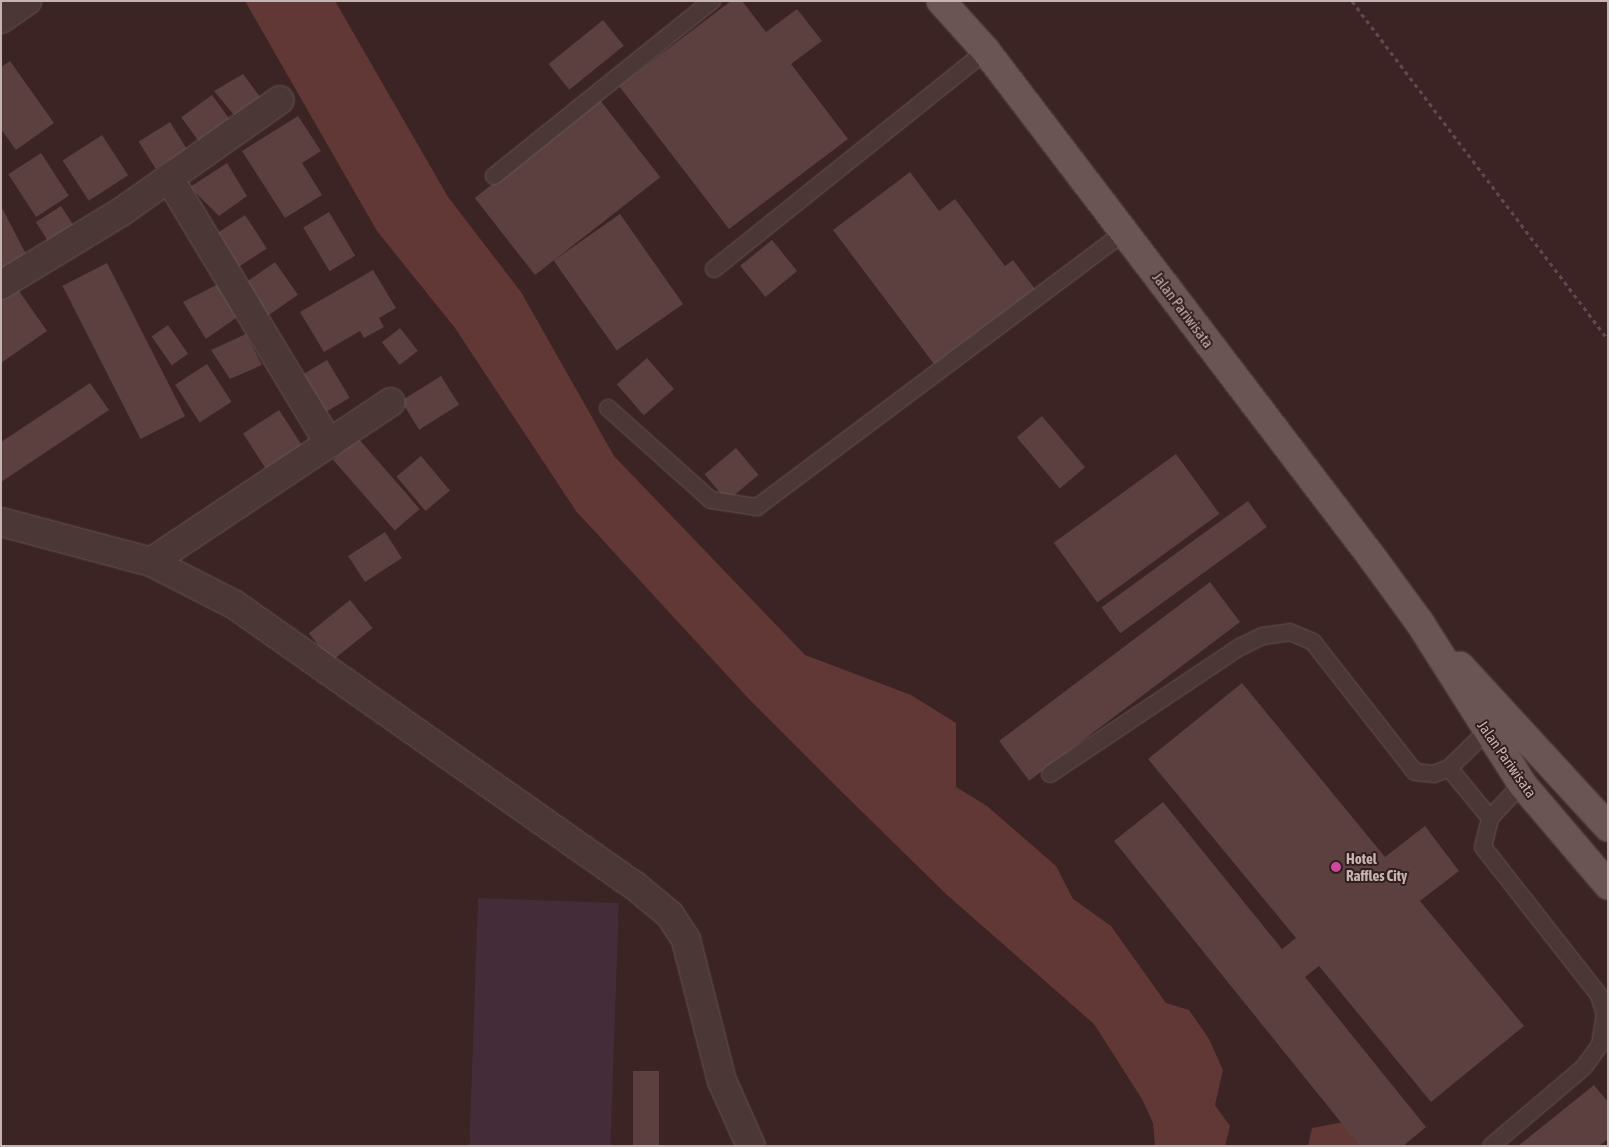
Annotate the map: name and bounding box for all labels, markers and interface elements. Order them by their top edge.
street label: Jalan Pariwisata [1149,269,1217,351]
street label: Jalan Pariwisata [1474,717,1540,801]
place label: Hotel Raffles City [1346,849,1407,884]
marker: Hotel Raffles City [1330,861,1342,873]

